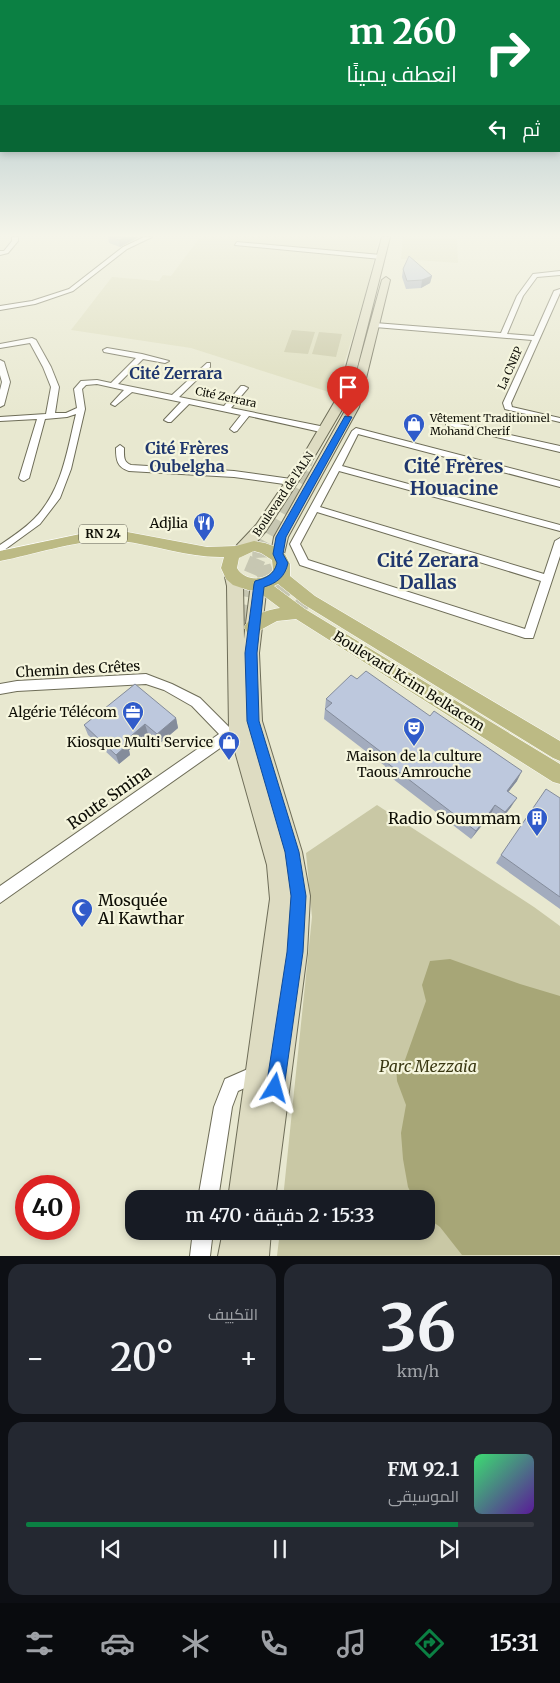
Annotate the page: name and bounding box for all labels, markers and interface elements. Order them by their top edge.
text: 260 m [349,10,457,54]
icon: right [475,20,540,85]
text: انعطف يمينًا [346,60,457,88]
icon: left [484,115,512,143]
text: ثم [522,117,540,141]
street label: La CNEP [494,344,526,392]
district label: Cité Zerrara [129,363,223,383]
pin [327,366,369,417]
icon: arrive [334,373,362,401]
street label: Cité Zerrara [194,384,258,410]
place label: Vêtement Traditionnel Mohand Cherif [429,411,550,438]
shop icon: Vêtement Traditionnel Mohand Cherif [402,412,426,443]
district label: Cité Frères Oubelgha [145,438,229,476]
street label: Boulevard de l'ALN [250,449,317,539]
district label: Cité Frères Houacine [404,454,504,500]
restaurant icon: Adjlia [192,511,216,542]
place label: Adjlia [148,514,188,532]
road number: RN 24 [79,524,127,544]
district label: Cité Zerara Dallas [377,548,479,594]
street label: Boulevard Krim Belkacem [330,627,488,735]
street label: Chemin des Crêtes [15,657,141,681]
office icon: Algérie Télécom [121,700,145,731]
place label: Algérie Télécom [7,703,117,721]
theatre icon: Maison de la culture Taous Amrouche [402,716,426,747]
shop icon: Kiosque Multi Service [217,730,241,761]
place label: Kiosque Multi Service [67,733,213,751]
place label: Maison de la culture Taous Amrouche [346,747,482,781]
street label: Route Smina [63,761,155,833]
building icon: Radio Soummam [525,806,549,837]
place label: Radio Soummam [388,808,521,828]
place label: Mosquée Al Kawthar [97,890,185,928]
mosque icon: Mosquée Al Kawthar [70,897,94,928]
park label: Parc Mezzaia [379,1056,477,1076]
position arrow [248,1061,300,1113]
speed limit sign: 40 [15,1175,80,1240]
text: 15:33 · 2 دقيقة · 470 m [185,1203,375,1227]
text: 36 [380,1287,456,1369]
text: التكييف [208,1304,258,1324]
text: 20° [110,1334,174,1381]
text: − [26,1340,45,1376]
text: + [239,1340,258,1376]
text: km/h [397,1361,439,1381]
text: 92.1 FM [387,1457,459,1481]
text: الموسيقى [388,1486,459,1506]
icon: previous [97,1535,125,1563]
icon: pause [266,1535,294,1563]
icon: next [435,1535,463,1563]
icon: filters [22,1626,57,1661]
icon: car [100,1626,135,1661]
icon: climate [178,1626,213,1661]
icon: phone [256,1626,291,1661]
icon: music [334,1626,369,1661]
icon: directions [412,1626,447,1661]
text: 15:31 [490,1629,539,1657]

